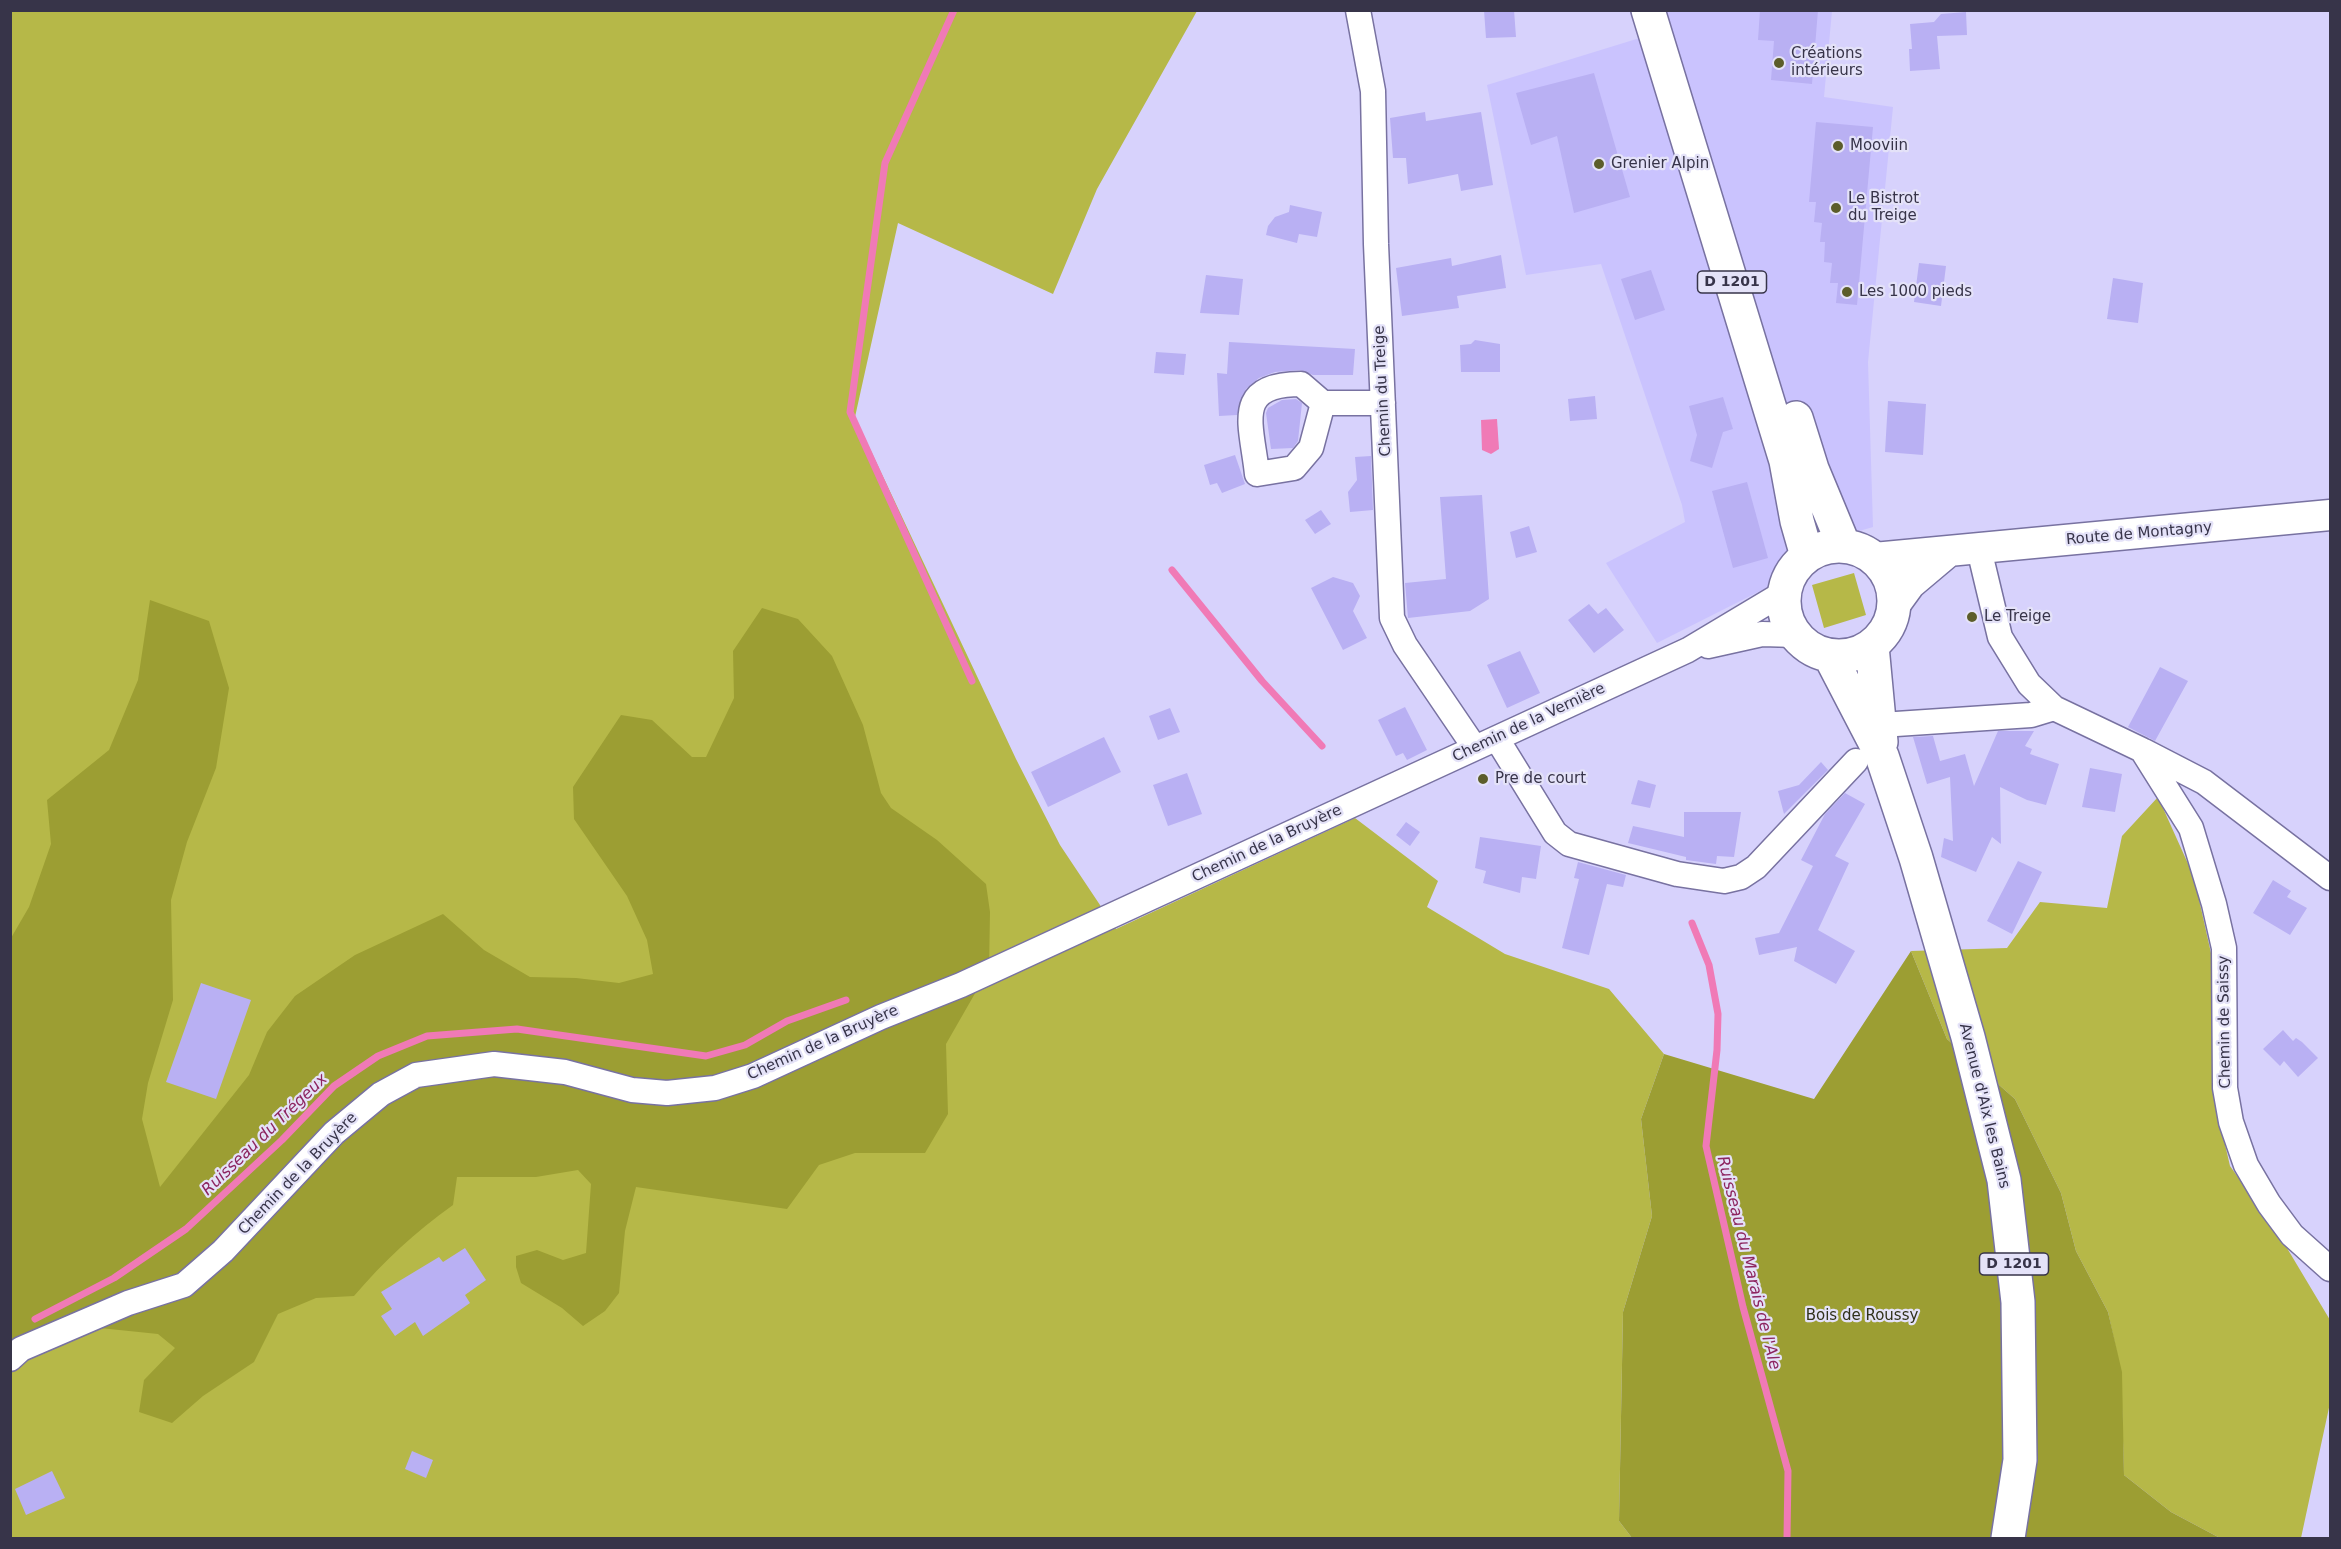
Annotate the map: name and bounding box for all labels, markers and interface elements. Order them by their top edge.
place label: Créations intérieurs [1791,45,1863,80]
marker: Créations intérieurs [1772,56,1786,70]
place label: Mooviin [1850,137,1908,155]
marker: Mooviin [1831,139,1845,153]
place label: Grenier Alpin [1611,155,1709,173]
marker: Grenier Alpin [1592,157,1606,171]
place label: Le Bistrot du Treige [1848,190,1919,225]
marker: Le Bistrot du Treige [1829,201,1843,215]
road number: D 1201 [1698,271,1766,293]
place label: Les 1000 pieds [1859,283,1972,301]
marker: Les 1000 pieds [1840,285,1854,299]
street label: Chemin du Treige [1371,325,1395,457]
street label: Route de Montagny [2065,519,2213,549]
place label: Le Treige [1984,608,2051,626]
marker: Le Treige [1965,610,1979,624]
street label: Chemin de la Vernière [1450,680,1608,766]
place label: Pre de court [1495,770,1586,788]
marker: Pre de court [1476,772,1490,786]
street label: Chemin de la Bruyère [1189,801,1345,887]
street label: Chemin de Saissy [2215,955,2235,1089]
street label: Chemin de la Bruyère [745,1002,901,1084]
street label: Avenue d'Aix les Bains [1955,1022,2013,1190]
water label: Ruisseau du Trégeux [198,1070,332,1200]
street label: Chemin de la Bruyère [235,1109,361,1239]
water label: Ruisseau du Marais de l'Ale [1712,1154,1784,1372]
road number: D 1201 [1980,1253,2048,1275]
park label: Bois de Roussy [1806,1307,1918,1325]

